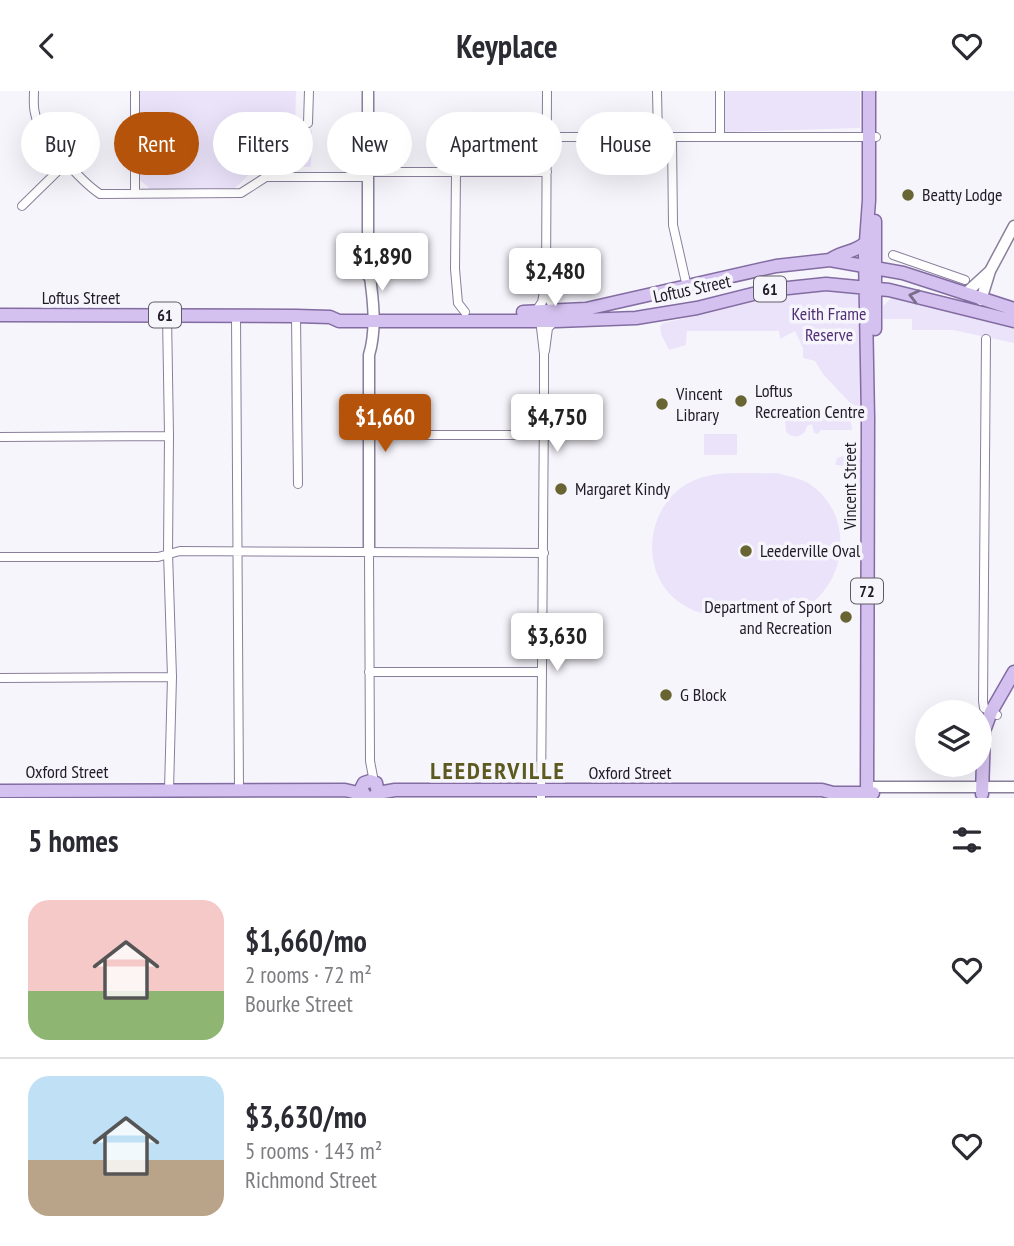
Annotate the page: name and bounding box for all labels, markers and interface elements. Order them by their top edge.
text: Keyplace [456,25,558,67]
icon: back [28,27,66,65]
icon: heart [948,27,986,65]
chip: Buy [21,112,100,175]
chip: Rent [114,112,199,175]
chip: Filters [213,112,313,175]
chip: New [327,112,412,175]
chip: Apartment [426,112,562,175]
chip: House [576,112,675,175]
place label: Beatty Lodge [922,183,1002,206]
marker: Beatty Lodge [900,187,916,203]
pin: $1,890 [325,233,439,293]
text: $1,890 [352,241,412,270]
pin: $2,480 [498,249,612,308]
text: $2,480 [525,256,585,285]
street label: Loftus Street [651,269,733,308]
road number: 61 [754,277,786,301]
street label: Loftus Street [42,286,120,309]
one-way arrow [908,290,920,304]
park label: Keith Frame Reserve [792,302,866,346]
road number: 61 [149,303,181,327]
place label: Loftus Recreation Centre [755,379,865,423]
place label: Vincent Library [675,382,723,426]
marker: Loftus Recreation Centre [733,393,749,409]
pin: $1,660 [328,395,442,454]
pin: $4,750 [500,395,614,454]
marker: Vincent Library [654,396,670,412]
text: $1,660 [355,402,415,431]
text: $4,750 [527,402,587,431]
street label: Vincent Street [838,442,861,531]
place label: Margaret Kindy [575,477,670,500]
marker: Margaret Kindy [553,481,569,497]
place label: Leederville Oval [760,539,861,562]
marker: Leederville Oval [738,543,754,559]
road number: 72 [851,579,883,603]
place label: Department of Sport and Recreation [704,595,832,639]
marker: Department of Sport and Recreation [838,609,854,625]
pin: $3,630 [500,613,614,673]
text: $3,630 [527,621,587,650]
place label: G Block [680,683,727,706]
marker: G Block [658,687,674,703]
map controls [915,700,992,777]
button: layers [915,700,992,777]
district label: LEEDERVILLE [430,755,566,786]
street label: Oxford Street [26,760,109,783]
street label: Oxford Street [589,761,672,784]
text: 5 homes [28,821,119,860]
icon: filters [948,821,986,859]
text: $1,660/mo [245,921,367,960]
icon: home [84,928,168,1012]
icon: heart [948,951,986,989]
text: 2 rooms · 72 m² [245,960,372,989]
text: Bourke Street [245,989,353,1018]
text: $3,630/mo [245,1097,367,1136]
icon: home [84,1104,168,1188]
icon: heart [948,1127,986,1165]
text: 5 rooms · 143 m² [245,1136,382,1165]
text: Richmond Street [245,1165,377,1194]

